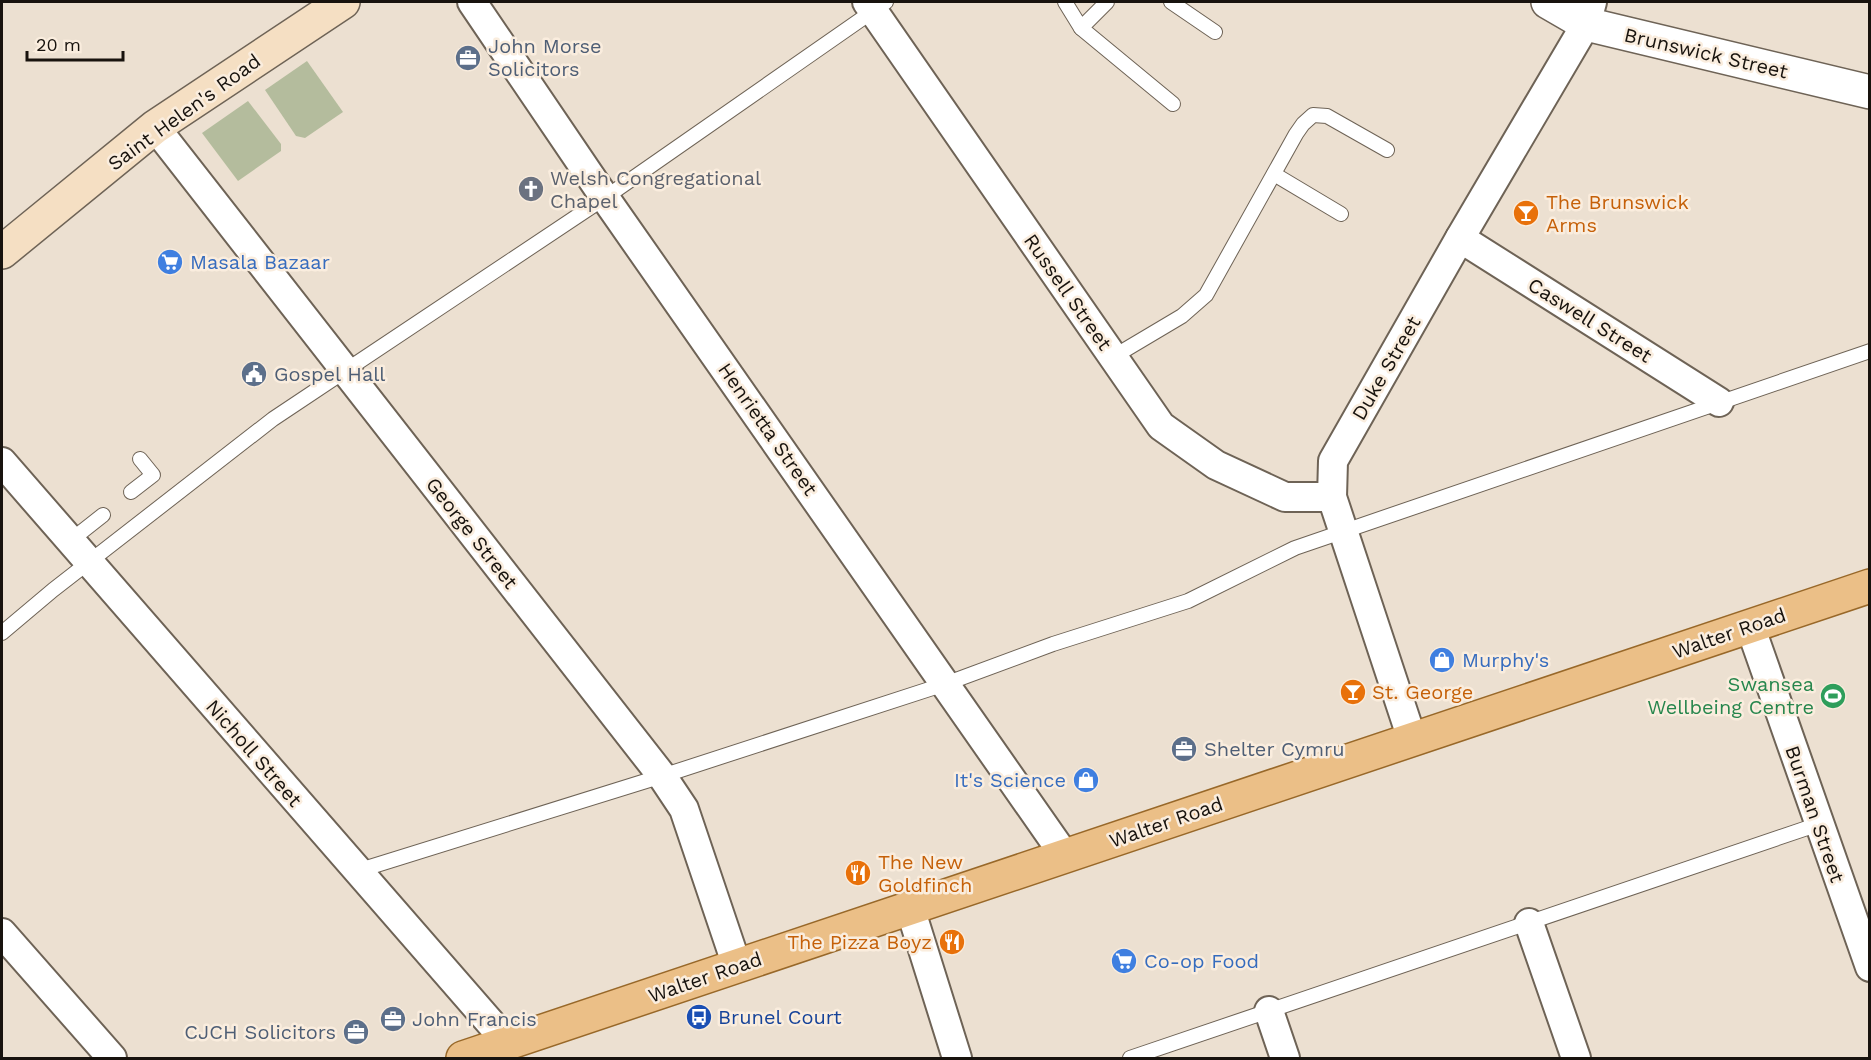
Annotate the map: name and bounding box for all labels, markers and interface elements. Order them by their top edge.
street label: Brunswick Street [1622,23,1791,84]
scale bar [27,24,123,62]
text: 20 m [36,34,81,55]
place label: John Morse Solicitors [488,34,601,81]
office icon: John Morse Solicitors [453,43,483,73]
street label: Saint Helen's Road [103,49,265,175]
place label: Welsh Congregational Chapel [550,166,761,213]
church icon: Welsh Congregational Chapel [516,174,546,204]
place label: The Brunswick Arms [1546,190,1689,237]
bar icon: The Brunswick Arms [1511,198,1541,228]
street label: Russell Street [1019,229,1117,355]
supermarket icon: Masala Bazaar [155,247,185,277]
place label: Masala Bazaar [190,250,330,274]
street label: Caswell Street [1524,272,1657,368]
street label: Duke Street [1347,311,1426,424]
street label: Henrietta Street [713,358,823,500]
public building icon: Gospel Hall [239,359,269,389]
place label: Gospel Hall [274,362,385,386]
street label: George Street [421,472,523,594]
street label: Walter Road [1669,602,1789,664]
shop icon: Murphy's [1427,645,1457,675]
place label: Murphy's [1462,648,1549,672]
place label: Swansea Wellbeing Centre [1647,672,1814,719]
bar icon: St. George [1338,677,1368,707]
place label: St. George [1372,680,1473,704]
sports icon: Swansea Wellbeing Centre [1818,681,1848,711]
street label: Nicholl Street [201,695,307,812]
office icon: Shelter Cymru [1169,734,1199,764]
place label: Shelter Cymru [1204,737,1345,761]
street label: Burman Street [1780,742,1850,886]
shop icon: It's Science [1071,765,1101,795]
place label: It's Science [954,768,1066,792]
street label: Walter Road [1106,791,1226,853]
place label: The New Goldfinch [878,850,972,897]
restaurant icon: The New Goldfinch [843,858,873,888]
restaurant icon: The Pizza Boyz [937,927,967,957]
place label: The Pizza Boyz [787,930,932,954]
street label: Walter Road [645,946,765,1008]
supermarket icon: Co-op Food [1109,946,1139,976]
place label: Co-op Food [1144,949,1259,973]
bus stop icon: Brunel Court [684,1002,714,1032]
office icon: John Francis [378,1004,408,1034]
place label: Brunel Court [718,1005,842,1029]
place label: John Francis [412,1007,537,1031]
office icon: CJCH Solicitors [341,1017,371,1047]
place label: CJCH Solicitors [184,1020,336,1044]

